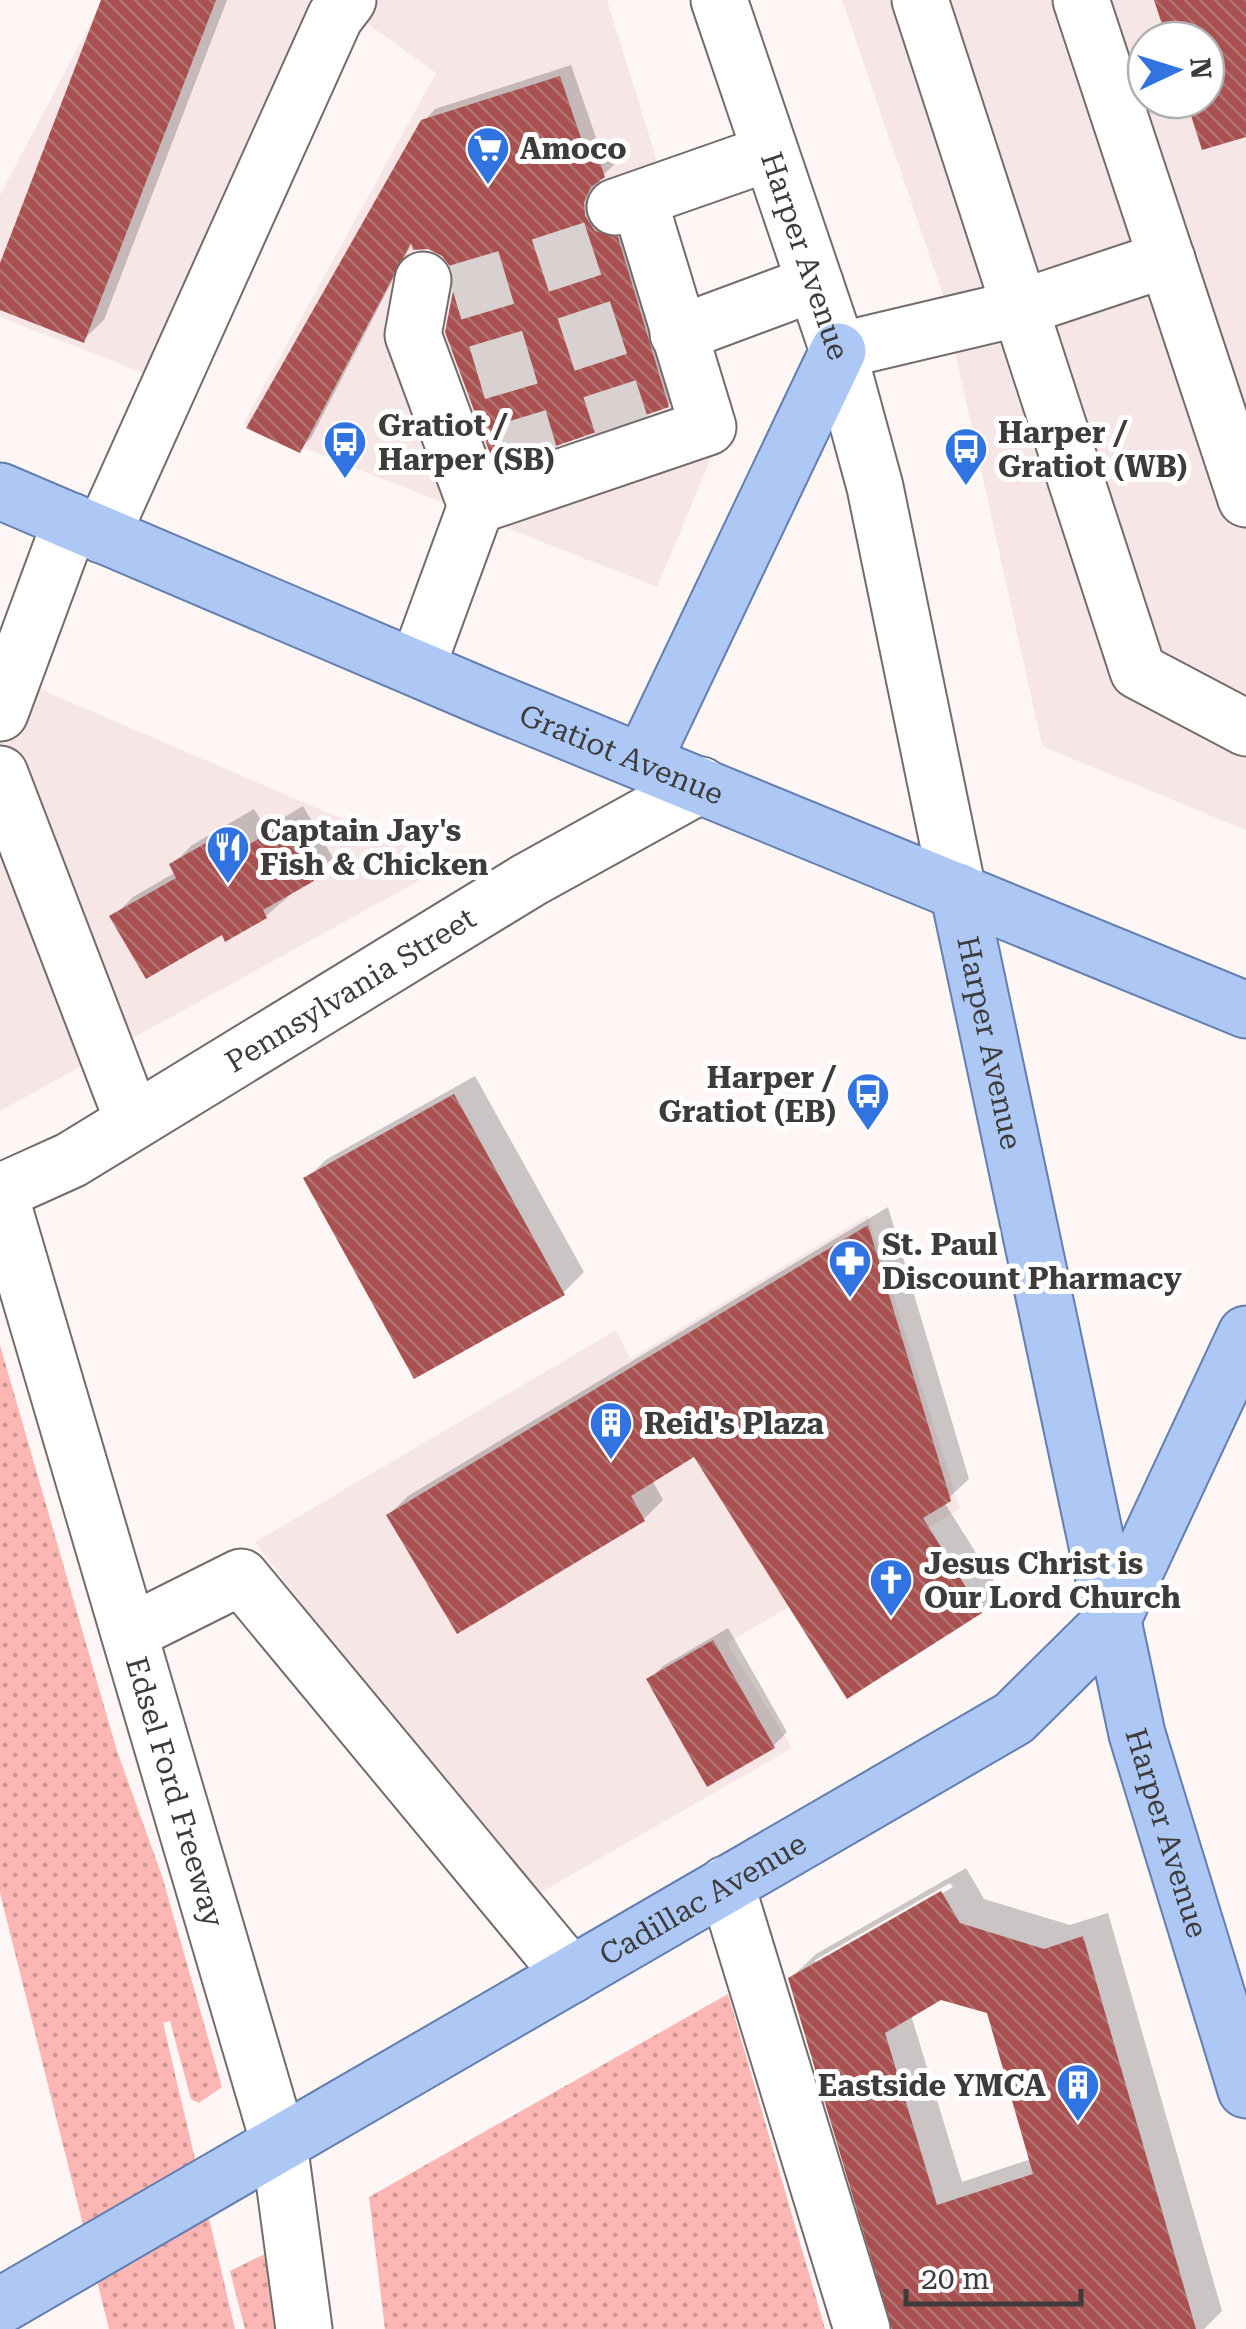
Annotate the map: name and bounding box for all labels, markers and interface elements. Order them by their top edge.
north arrow [1126,20,1226,120]
text: N [1183,56,1218,80]
supermarket icon: Amoco [465,125,511,186]
place label: Amoco [520,131,627,166]
street label: Harper Avenue [754,147,857,364]
place label: Gratiot / Harper (SB) [378,408,555,477]
place label: Harper / Gratiot (WB) [998,415,1187,484]
bus stop icon: Gratiot / Harper (SB) [322,419,368,480]
bus stop icon: Harper / Gratiot (WB) [943,426,989,487]
street label: Gratiot Avenue [515,696,729,811]
place label: Captain Jay's Fish & Chicken [260,813,488,882]
restaurant icon: Captain Jay's Fish & Chicken [205,824,251,885]
street label: Pennsylvania Street [219,900,482,1079]
street label: Harper Avenue [951,933,1030,1152]
place label: Harper / Gratiot (EB) [659,1060,837,1129]
bus stop icon: Harper / Gratiot (EB) [845,1071,891,1132]
place label: St. Paul Discount Pharmacy [882,1227,1182,1296]
pharmacy icon: St. Paul Discount Pharmacy [827,1238,873,1299]
building icon: Reid's Plaza [588,1400,634,1461]
place label: Reid's Plaza [644,1406,824,1441]
place label: Jesus Christ is Our Lord Church [924,1546,1181,1615]
church icon: Jesus Christ is Our Lord Church [868,1557,914,1618]
street label: Edsel Ford Freeway [119,1653,232,1931]
street label: Harper Avenue [1119,1724,1216,1942]
street label: Cadillac Avenue [593,1825,812,1972]
building icon: Eastside YMCA [1055,2062,1101,2123]
place label: Eastside YMCA [818,2068,1046,2103]
scale bar [906,2244,1081,2306]
text: 20 m [921,2261,990,2296]

